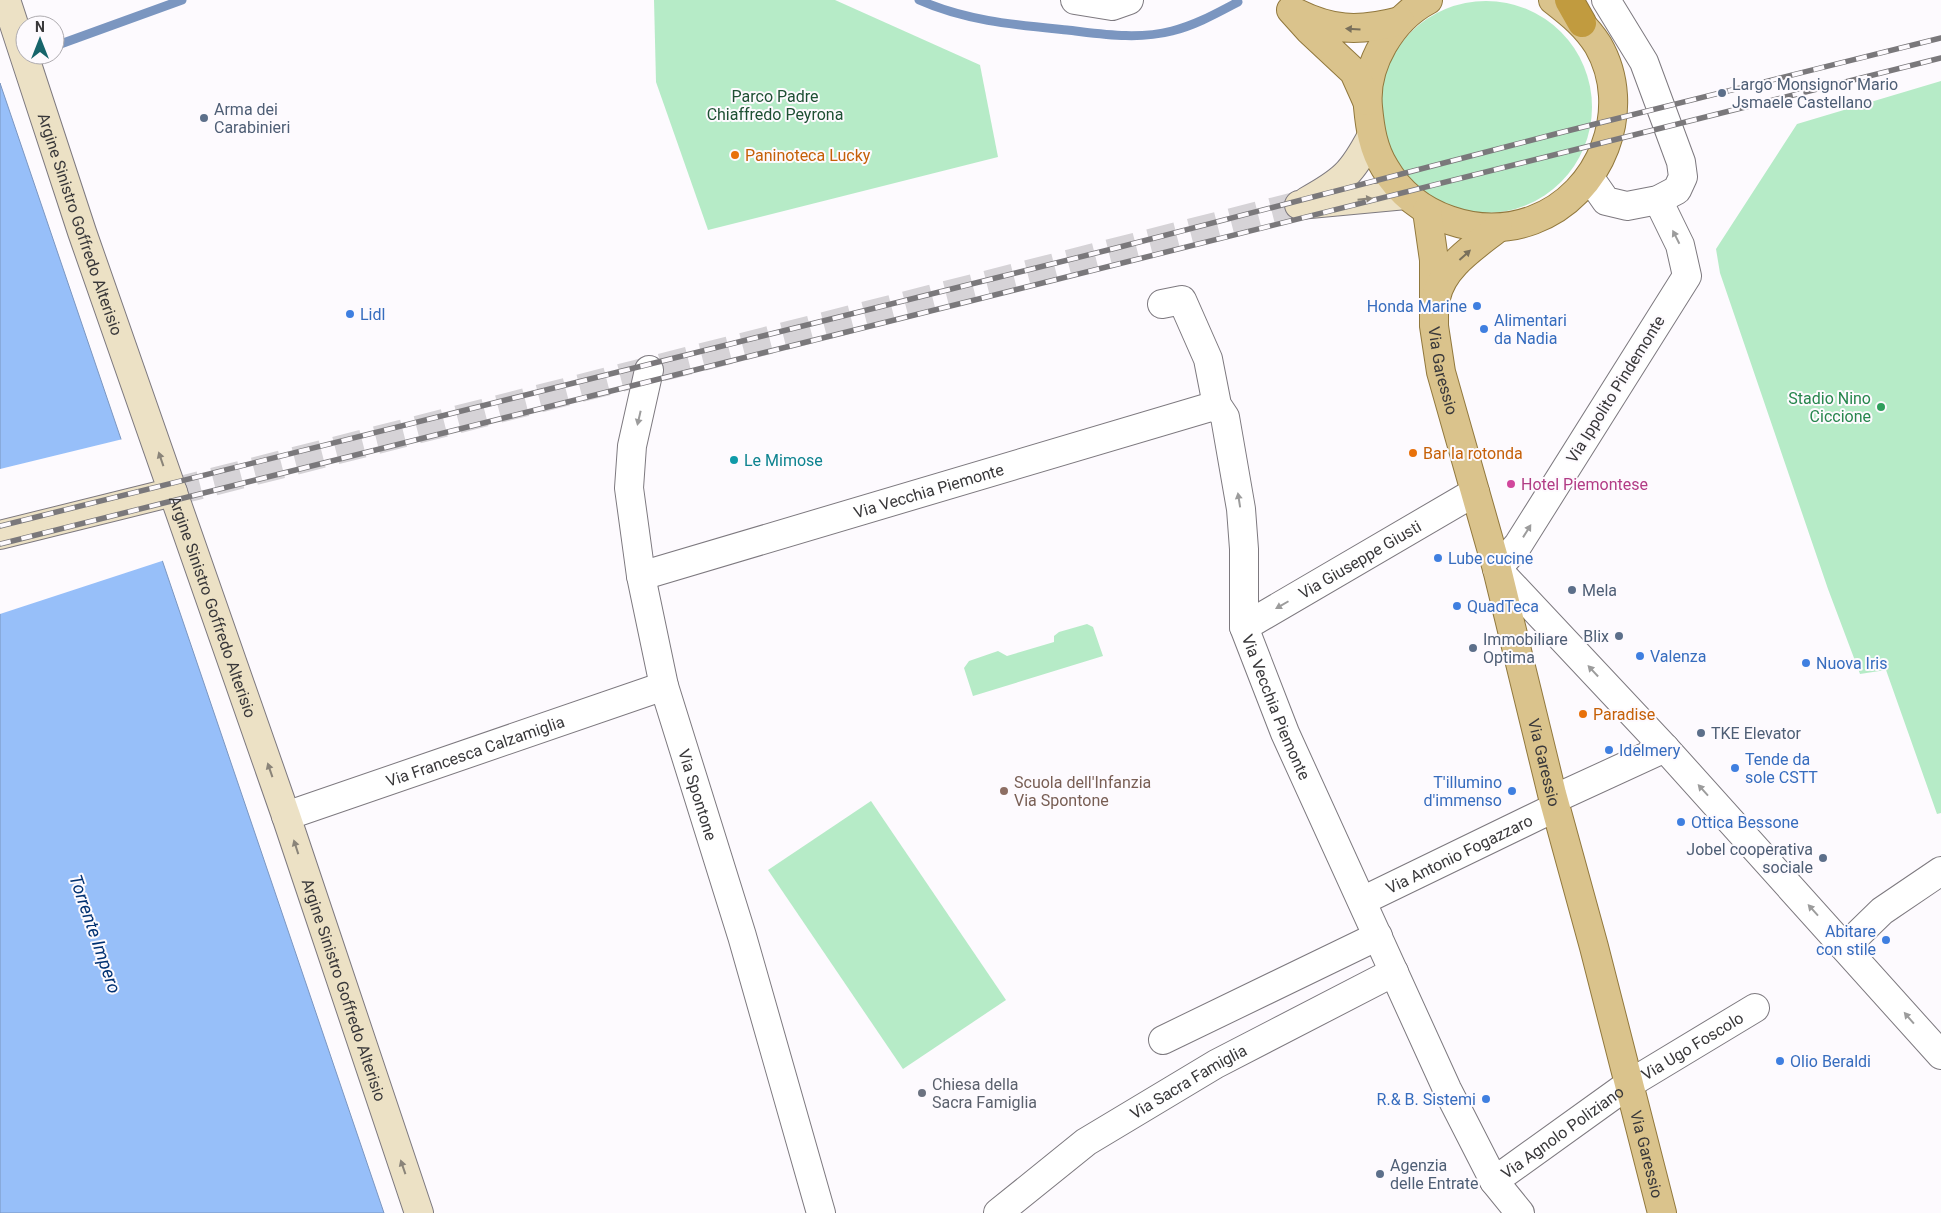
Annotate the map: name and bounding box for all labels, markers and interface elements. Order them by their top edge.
north arrow [15,15,65,65]
text: N [35,19,45,35]
one-way arrow [1344,24,1360,32]
place label: Largo Monsignor Mario Jsmaele Castellano [1732,75,1898,112]
park label: Parco Padre Chiaffredo Peyrona [707,87,843,124]
marker: Largo Monsignor Mario Jsmaele Castellano [1716,87,1728,99]
place label: Arma dei Carabinieri [214,100,290,137]
street label: Argine Sinistro Goffredo Alterisio [34,110,126,338]
marker: Arma dei Carabinieri [198,112,210,124]
place label: Paninoteca Lucky [745,146,871,165]
marker: Paninoteca Lucky [729,149,741,161]
one-way arrow [1357,195,1373,203]
one-way arrow [1672,229,1680,244]
one-way arrow [1459,249,1471,261]
place label: Honda Marine [1367,297,1467,316]
marker: Honda Marine [1471,300,1483,312]
place label: Lidl [360,305,385,324]
marker: Lidl [344,308,356,320]
place label: Alimentari da Nadia [1494,311,1567,348]
street label: Via Ippolito Pindemonte [1562,312,1669,466]
marker: Alimentari da Nadia [1478,323,1490,335]
street label: Via Garessio [1424,325,1462,417]
place label: Stadio Nino Ciccione [1788,389,1871,426]
marker: Stadio Nino Ciccione [1875,401,1887,413]
one-way arrow [635,410,643,425]
place label: Bar la rotonda [1423,444,1523,463]
marker: Bar la rotonda [1407,447,1419,459]
one-way arrow [157,451,164,466]
place label: Le Mimose [744,451,823,470]
marker: Le Mimose [728,454,740,466]
street label: Via Vecchia Piemonte [852,460,1006,522]
place label: Hotel Piemontese [1521,475,1648,494]
marker: Hotel Piemontese [1505,478,1517,490]
one-way arrow [1235,492,1243,508]
street label: Argine Sinistro Goffredo Alterisio [165,493,260,720]
street label: Via Giuseppe Giusti [1295,517,1425,603]
one-way arrow [1522,524,1531,538]
place label: Lube cucine [1448,549,1533,568]
marker: Lube cucine [1432,552,1444,564]
place label: Mela [1582,581,1617,600]
marker: Mela [1566,584,1578,596]
place label: QuadTeca [1467,597,1539,616]
one-way arrow [1275,600,1288,609]
marker: QuadTeca [1451,600,1463,612]
place label: Blix [1583,627,1609,646]
place label: Immobiliare Optima [1483,630,1568,667]
marker: Blix [1613,630,1625,642]
street label: Via Vecchia Piemonte [1238,632,1314,783]
marker: Immobiliare Optima [1467,642,1479,654]
place label: Valenza [1650,647,1706,666]
marker: Valenza [1634,650,1646,662]
place label: Nuova Iris [1816,654,1887,673]
marker: Nuova Iris [1800,657,1812,669]
one-way arrow [1587,665,1599,677]
place label: Paradise [1593,705,1655,724]
marker: Paradise [1577,708,1589,720]
street label: Via Francesca Calzamiglia [384,712,567,791]
street label: Via Garessio [1524,717,1564,809]
place label: TKE Elevator [1711,724,1802,743]
marker: TKE Elevator [1695,727,1707,739]
place label: Idelmery [1619,741,1681,760]
marker: Idelmery [1603,744,1615,756]
street label: Via Spontone [674,747,721,843]
place label: Tende da sole CSTT [1745,750,1818,787]
one-way arrow [266,762,274,777]
marker: Tende da sole CSTT [1729,762,1741,774]
place label: Scuola dell'Infanzia Via Spontone [1014,773,1151,810]
place label: T'illumino d'immenso [1424,773,1502,810]
marker: Scuola dell'Infanzia Via Spontone [998,785,1010,797]
marker: T'illumino d'immenso [1506,785,1518,797]
one-way arrow [1697,785,1709,797]
street label: Via Antonio Fogazzaro [1383,811,1536,898]
place label: Ottica Bessone [1691,813,1799,832]
marker: Ottica Bessone [1675,816,1687,828]
one-way arrow [292,839,300,854]
place label: Jobel cooperativa sociale [1686,840,1813,877]
marker: Jobel cooperativa sociale [1817,852,1829,864]
water label: Torrente Impero [65,872,126,996]
street label: Argine Sinistro Goffredo Alterisio [298,876,390,1104]
one-way arrow [1807,904,1818,917]
place label: Abitare con stile [1816,922,1876,959]
marker: Abitare con stile [1880,934,1892,946]
street label: Via Ugo Foscolo [1638,1008,1747,1084]
one-way arrow [1903,1012,1915,1024]
street label: Via Sacra Famiglia [1127,1041,1250,1123]
place label: Olio Beraldi [1790,1052,1871,1071]
marker: Olio Beraldi [1774,1055,1786,1067]
place label: Chiesa della Sacra Famiglia [932,1075,1037,1112]
street label: Via Agnolo Poliziano [1497,1082,1628,1183]
marker: Chiesa della Sacra Famiglia [916,1087,928,1099]
place label: R.& B. Sistemi [1377,1090,1476,1109]
marker: R.& B. Sistemi [1480,1093,1492,1105]
street label: Via Garessio [1626,1109,1667,1200]
place label: Agenzia delle Entrate [1390,1156,1478,1193]
one-way arrow [399,1159,407,1174]
marker: Agenzia delle Entrate [1374,1168,1386,1180]

